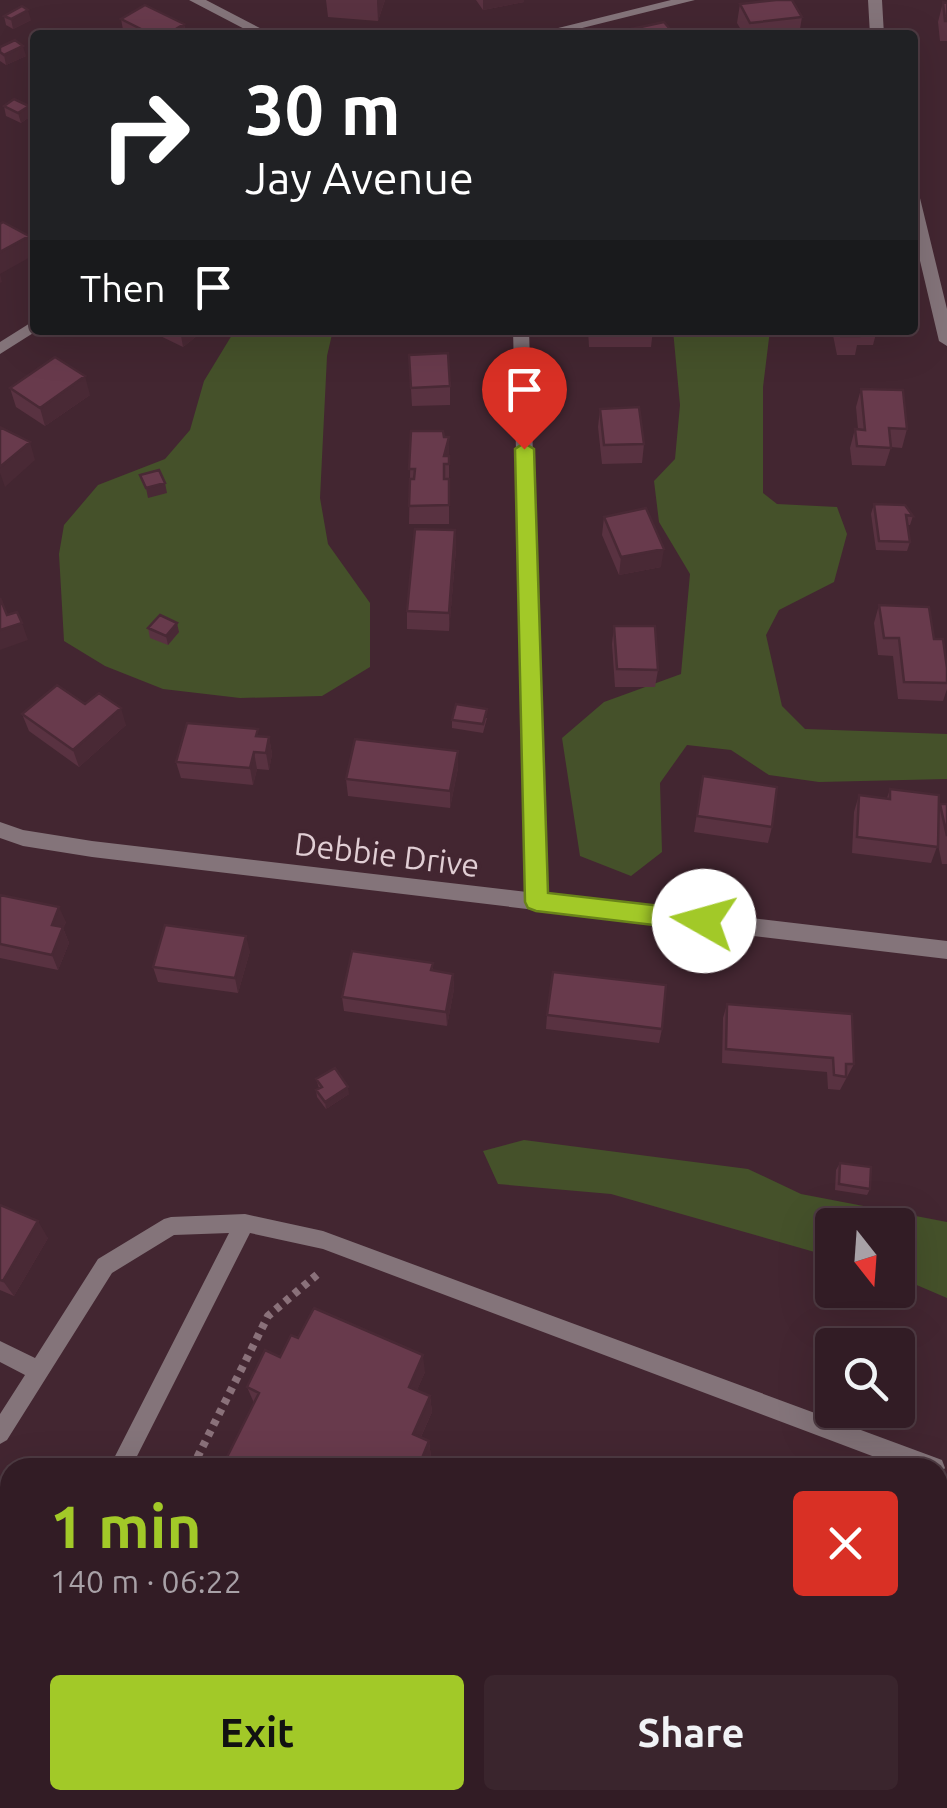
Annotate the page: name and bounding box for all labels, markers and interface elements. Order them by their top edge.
icon: right [80,70,210,200]
text: 30 m [245,70,401,148]
text: Jay Avenue [245,152,474,203]
icon: arrive [186,260,241,315]
text: Then [80,267,166,309]
pin [482,347,567,450]
icon: arrive [497,362,552,417]
street label: Debbie Drive [292,825,482,883]
position arrow [652,869,756,973]
north arrow [815,1208,915,1308]
map controls [815,1208,915,1428]
button: search [815,1328,915,1428]
button: close [793,1491,898,1596]
text: 1 min [50,1492,202,1559]
text: 140 m · 06:22 [50,1563,242,1599]
button: Exit [50,1675,464,1790]
button: Share [484,1675,898,1790]

